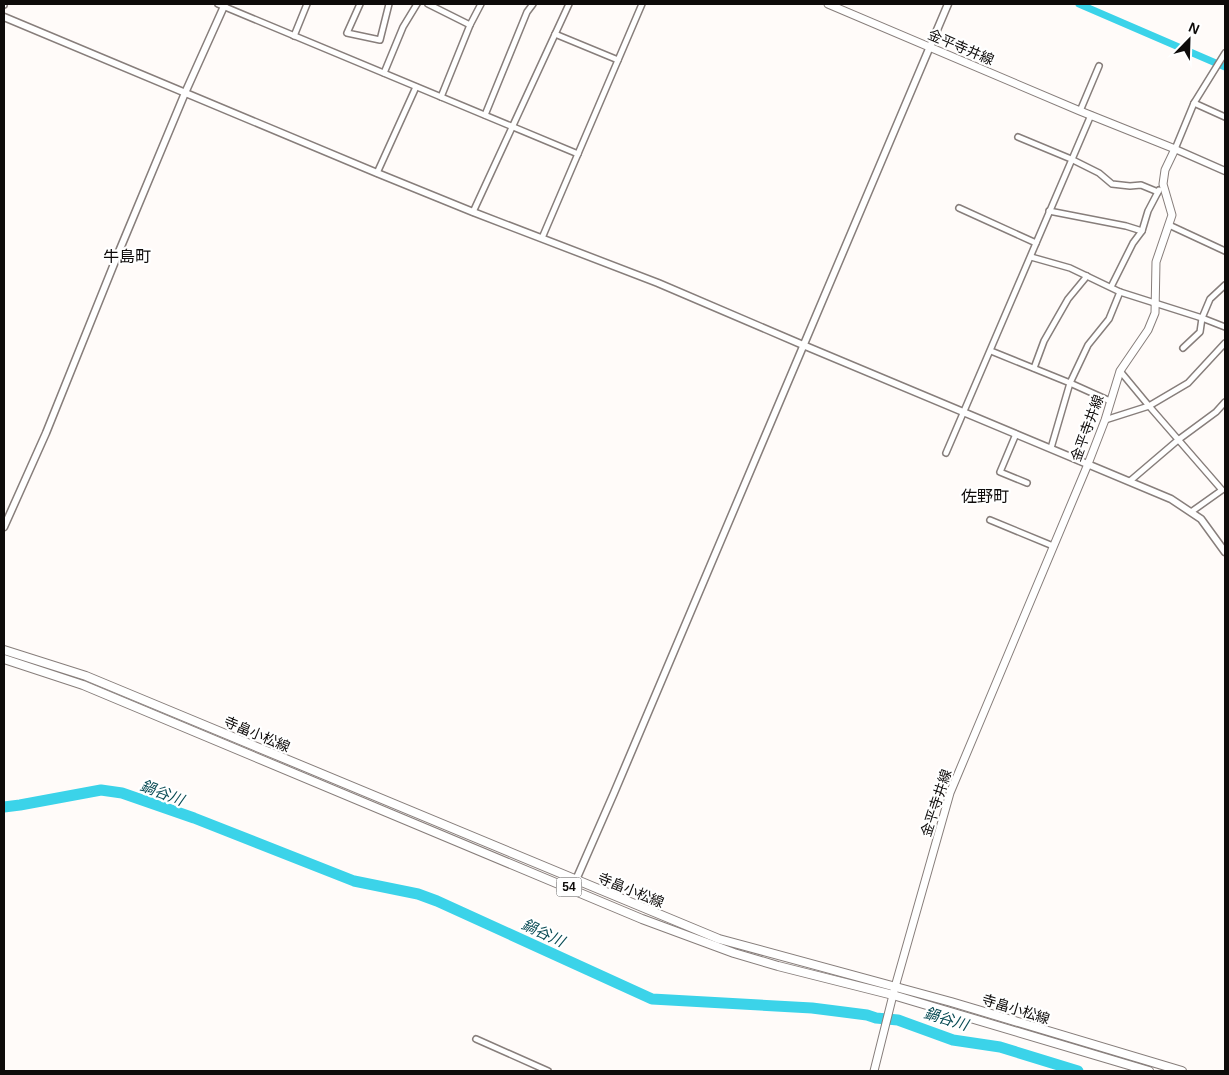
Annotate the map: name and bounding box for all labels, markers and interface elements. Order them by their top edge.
north arrow [1164,15,1214,65]
text: N [1186,19,1202,37]
street label: 金平寺井線 [926,26,996,68]
district label: 牛島町 [103,248,151,265]
street label: 金平寺井線 [1068,392,1106,464]
district label: 佐野町 [961,488,1009,505]
street label: 寺畠小松線 [222,713,292,755]
street label: 金平寺井線 [918,767,954,839]
water label: 鍋谷川 [138,777,188,809]
street label: 寺畠小松線 [596,869,666,911]
road number: 54 [556,878,582,896]
water label: 鍋谷川 [519,915,569,951]
street label: 寺畠小松線 [980,991,1052,1027]
water label: 鍋谷川 [922,1004,972,1034]

